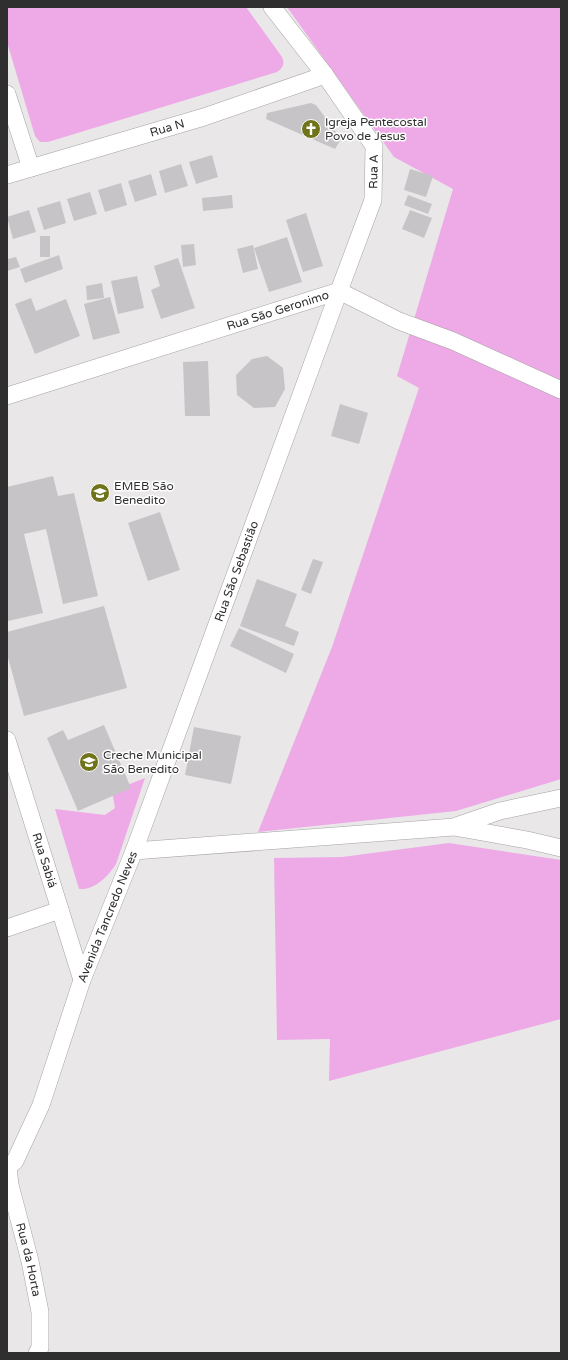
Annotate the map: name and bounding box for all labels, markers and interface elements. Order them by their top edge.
place label: Igreja Pentecostal Povo de Jesus [325,115,427,143]
street label: Rua N [148,116,186,140]
church icon: Igreja Pentecostal Povo de Jesus [300,118,322,140]
street label: Rua A [366,154,381,189]
street label: Rua São Geronimo [225,288,331,333]
place label: EMEB São Benedito [114,479,174,507]
school or university icon: EMEB São Benedito [89,482,111,504]
street label: Rua São Sebastião [212,519,261,623]
place label: Creche Municipal São Benedito [103,748,202,776]
school or university icon: Creche Municipal São Benedito [78,751,100,773]
street label: Rua Sabiá [29,831,60,890]
street label: Avenida Tancredo Neves [75,849,140,985]
street label: Rua da Horta [13,1221,44,1298]

